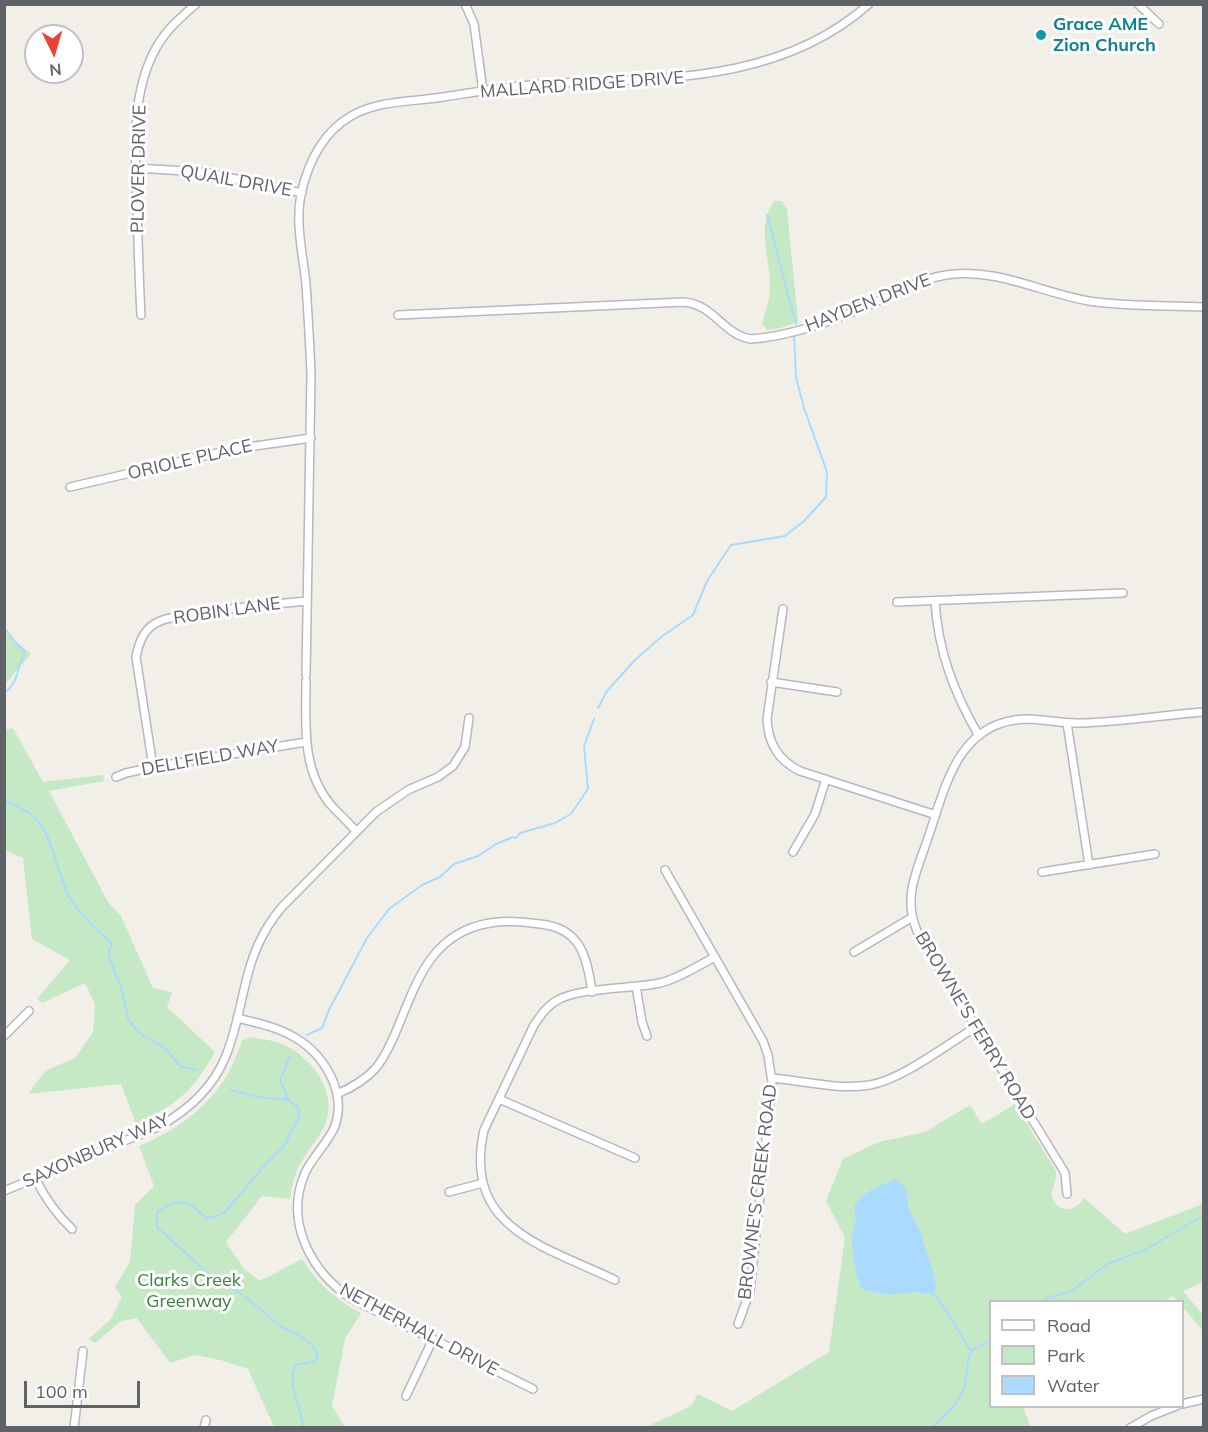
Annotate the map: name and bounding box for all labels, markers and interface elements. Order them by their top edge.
place label: Grace AME Zion Church [1053,14,1156,57]
north arrow [24,24,84,84]
marker: Grace AME Zion Church [1034,28,1048,42]
text: N [48,59,62,80]
street label: MALLARD RIDGE DRIVE [479,67,685,103]
street label: PLOVER DRIVE [127,105,151,233]
street label: QUAIL DRIVE [178,161,294,201]
street label: HAYDEN DRIVE [802,269,934,337]
street label: ORIOLE PLACE [126,435,254,485]
street label: ROBIN LANE [172,593,282,629]
street label: DELLFIELD WAY [140,735,280,781]
street label: BROWNE'S FERRY ROAD [910,928,1040,1124]
street label: BROWNE'S CREEK ROAD [734,1083,782,1301]
street label: SAXONBURY WAY [19,1109,173,1193]
park label: Clarks Creek Greenway [137,1270,241,1312]
street label: NETHERHALL DRIVE [336,1279,502,1381]
legend [989,1300,1184,1408]
text: Road [1047,1314,1091,1337]
text: Park [1047,1344,1085,1367]
scale bar [27,1369,142,1407]
text: Water [1047,1374,1099,1397]
text: 100 m [35,1380,88,1403]

